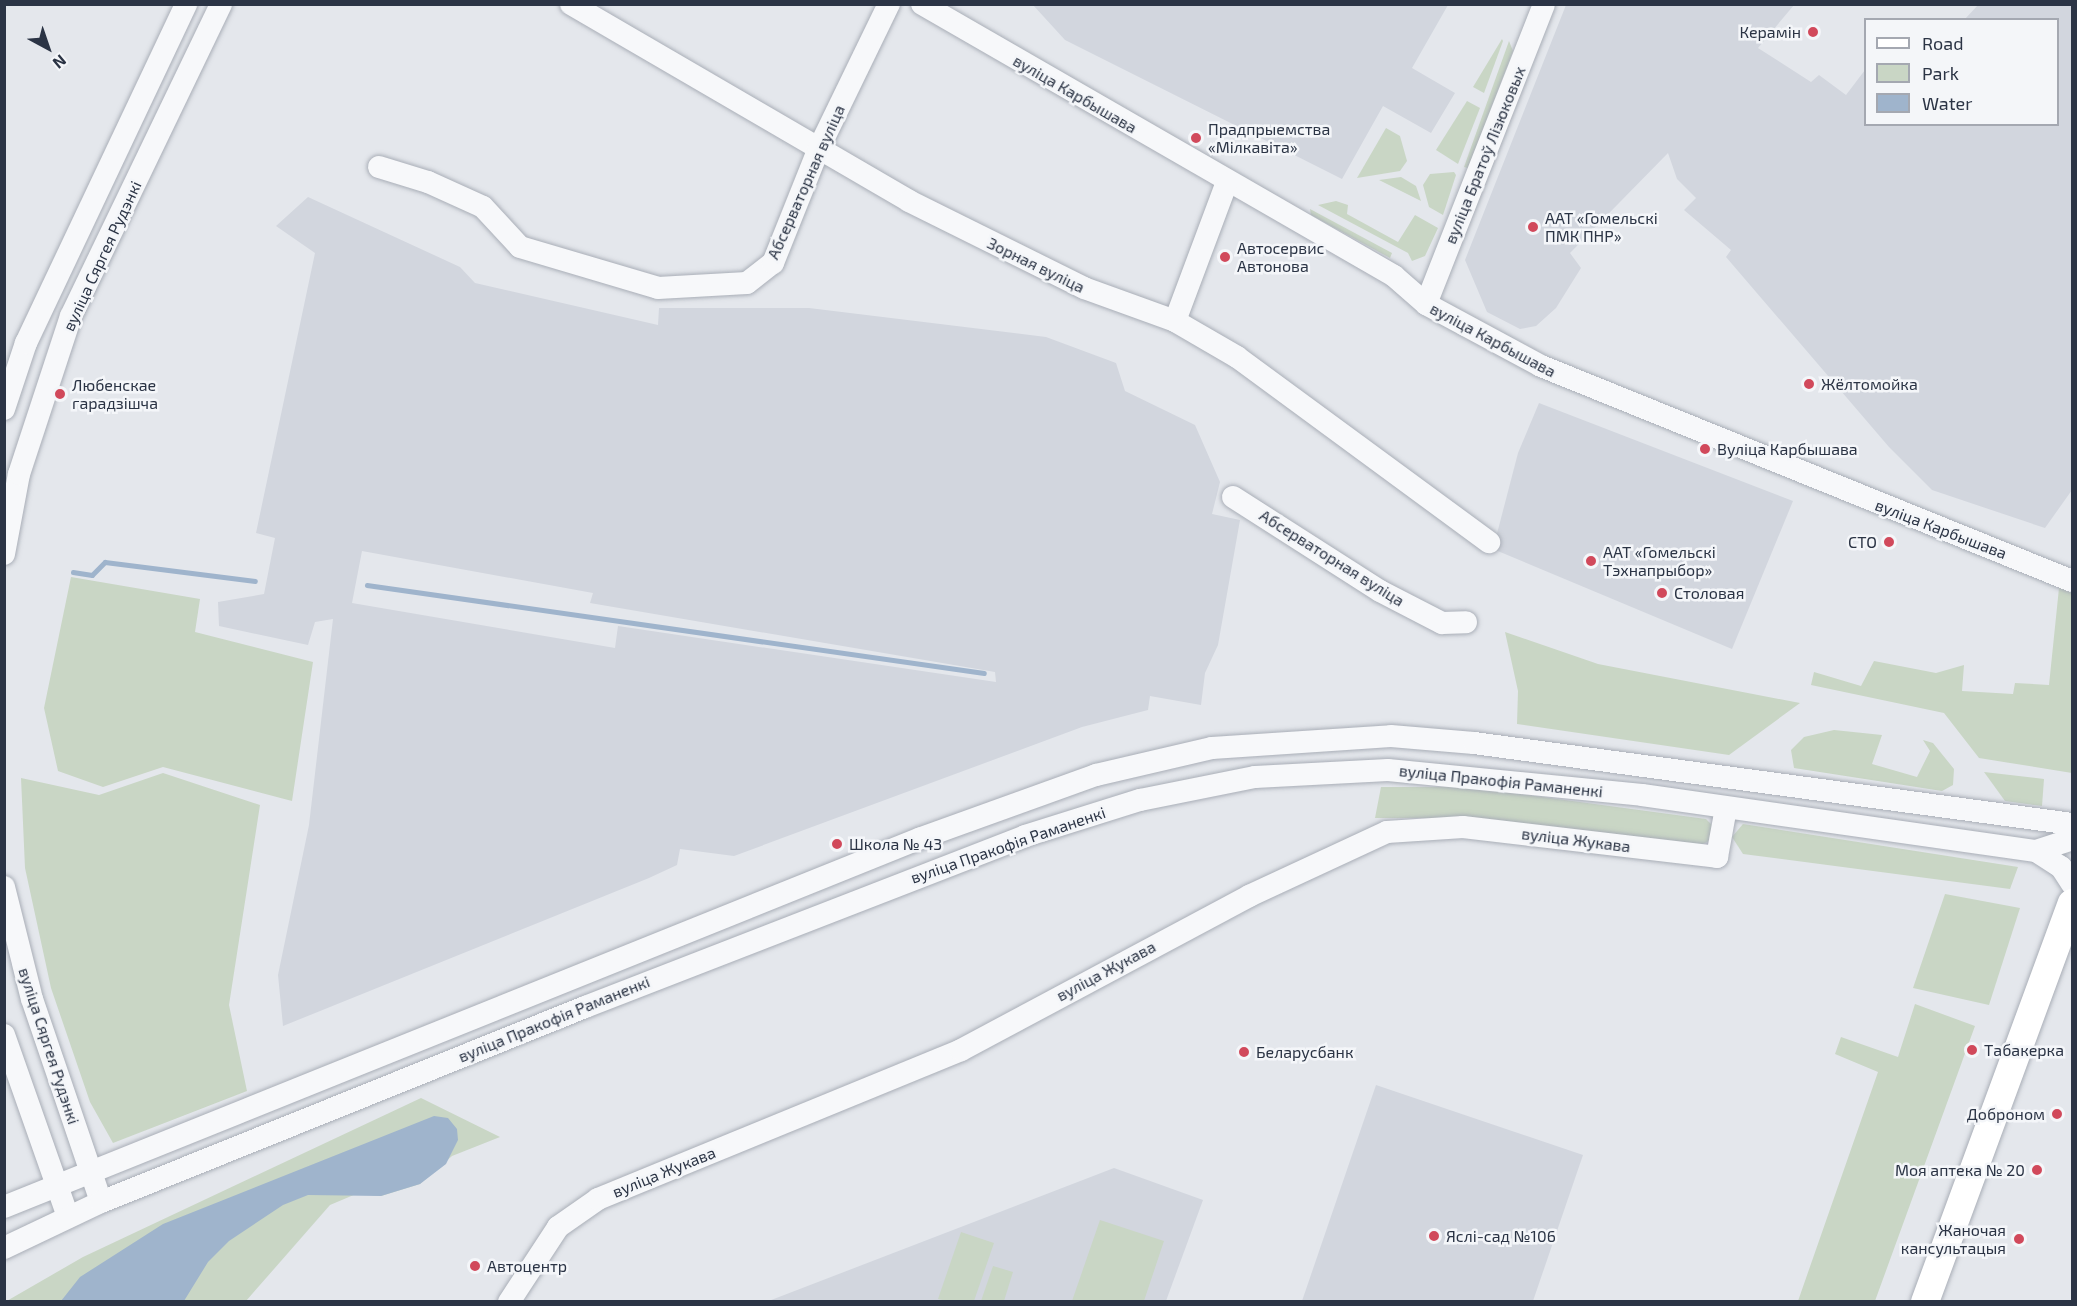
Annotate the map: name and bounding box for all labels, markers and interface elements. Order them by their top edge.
north arrow [18,18,78,78]
legend [1864,18,2059,126]
place label: Керамін [1739,22,1801,42]
marker: Керамін [1806,25,1820,39]
text: Road [1922,32,1963,54]
text: N [49,51,70,73]
street label: вуліца Карбышава [1010,51,1140,137]
text: Park [1922,62,1959,84]
street label: вуліца Братоў Лізюковых [1441,63,1529,247]
text: Water [1922,92,1972,114]
street label: Абсерваторная вуліца [763,102,849,262]
place label: Прадпрыемства «Мілкавіта» [1208,119,1330,157]
marker: Прадпрыемства «Мілкавіта» [1189,131,1203,145]
street label: вуліца Сяргея Рудэнкі [59,178,145,334]
place label: ААТ «Гомельскі ПМК ПНР» [1545,208,1658,246]
marker: ААТ «Гомельскі ПМК ПНР» [1526,220,1540,234]
street label: Зорная вуліца [984,233,1088,297]
place label: Автосервис Автонова [1237,238,1324,276]
marker: Автосервис Автонова [1218,250,1232,264]
street label: вуліца Карбышава [1427,299,1559,381]
place label: Жёлтомойка [1821,374,1918,394]
place label: Любенскае гарадзішча [72,375,158,413]
marker: Жёлтомойка [1802,377,1816,391]
marker: Любенскае гарадзішча [53,387,67,401]
place label: Вуліца Карбышава [1717,439,1858,459]
marker: Вуліца Карбышава [1698,442,1712,456]
street label: вуліца Карбышава [1872,495,2010,563]
street label: Абсерваторная вуліца [1256,506,1408,610]
place label: СТО [1848,532,1877,552]
marker: СТО [1882,535,1896,549]
place label: ААТ «Гомельскі Тэхнапрыбор» [1603,542,1716,580]
marker: ААТ «Гомельскі Тэхнапрыбор» [1584,554,1598,568]
place label: Столовая [1674,583,1744,603]
marker: Столовая [1655,586,1669,600]
street label: вуліца Пракофія Раманенкі [1398,761,1604,801]
street label: вуліца Пракофія Раманенкі [908,803,1108,887]
street label: вуліца Жукава [1520,824,1632,856]
place label: Школа № 43 [849,834,942,854]
marker: Школа № 43 [830,837,844,851]
street label: вуліца Жукава [1053,937,1159,1005]
street label: вуліца Сяргея Рудэнкі [15,965,83,1127]
street label: вуліца Пракофія Раманенкі [455,972,653,1066]
place label: Табакерка [1984,1040,2064,1060]
place label: Беларусбанк [1256,1042,1353,1062]
marker: Табакерка [1965,1043,1979,1057]
marker: Беларусбанк [1237,1045,1251,1059]
place label: Доброном [1967,1104,2045,1124]
marker: Доброном [2050,1107,2064,1121]
street label: вуліца Жукава [610,1143,718,1201]
place label: Моя аптека № 20 [1895,1160,2025,1180]
marker: Моя аптека № 20 [2030,1163,2044,1177]
place label: Жаночая кансультацыя [1901,1220,2006,1258]
place label: Яслі-сад №106 [1446,1226,1556,1246]
marker: Яслі-сад №106 [1427,1229,1441,1243]
marker: Жаночая кансультацыя [2010,1230,2028,1248]
place label: Автоцентр [487,1256,567,1276]
marker: Автоцентр [468,1259,482,1273]

